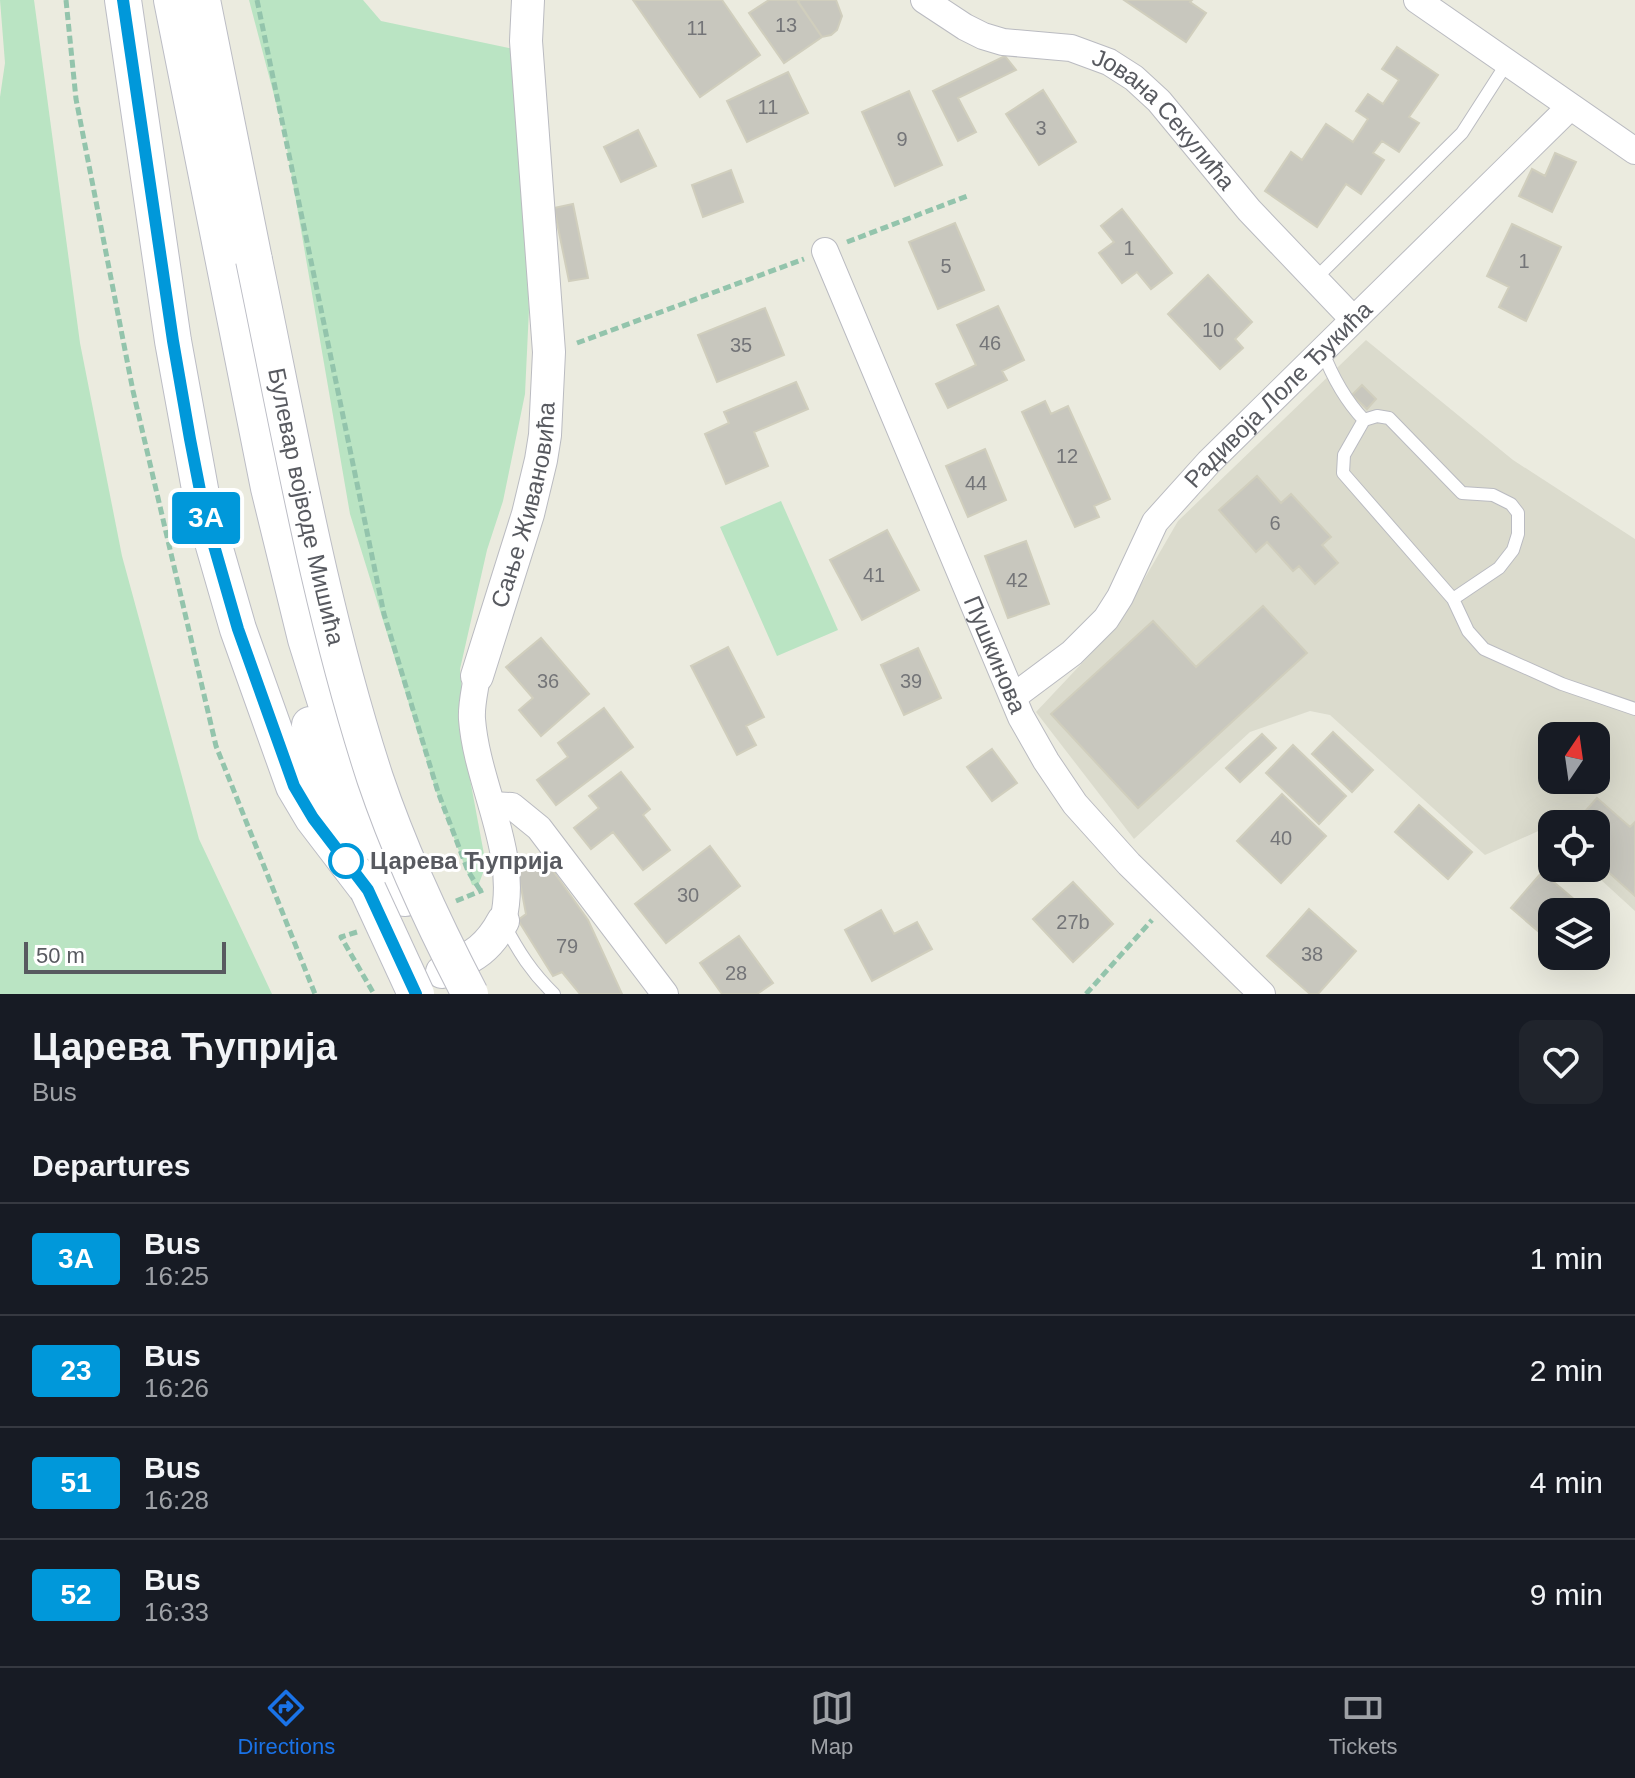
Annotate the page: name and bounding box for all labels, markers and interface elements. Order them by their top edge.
house number: 13 [775,14,797,36]
house number: 11 [687,17,707,39]
street label: Јована Секулића [1089,43,1241,196]
house number: 11 [758,96,778,118]
house number: 3 [1035,117,1047,139]
house number: 9 [896,128,908,150]
house number: 1 [1123,237,1135,259]
house number: 1 [1518,250,1530,272]
house number: 5 [940,255,952,277]
street label: Радивоја Лоле Ђукића [1179,295,1378,493]
house number: 10 [1202,319,1224,341]
house number: 46 [979,332,1001,354]
house number: 35 [730,334,752,356]
street label: Булевар војводе Мишића [263,365,350,649]
street label: Сање Живановића [485,401,560,611]
house number: 12 [1056,445,1078,467]
house number: 44 [965,472,987,494]
line badge: 3A [170,492,242,544]
text: 3A [188,502,224,533]
house number: 6 [1269,512,1281,534]
house number: 41 [863,564,885,586]
house number: 42 [1006,569,1028,591]
street label: Пушкинова [959,592,1032,718]
house number: 36 [537,670,559,692]
house number: 39 [900,670,922,692]
north arrow [1538,722,1610,794]
map controls [1538,722,1610,970]
button: locate [1538,810,1610,882]
house number: 40 [1270,827,1292,849]
marker: Царева Ћуприја [329,844,363,878]
place label: Царева Ћуприја [370,847,563,874]
house number: 30 [677,884,699,906]
button: layers [1538,898,1610,970]
house number: 27b [1056,911,1090,933]
house number: 79 [556,935,578,957]
scale bar [24,938,226,974]
text: 50 m [36,943,85,968]
house number: 38 [1301,943,1323,965]
house number: 28 [725,962,747,984]
button: heart [1519,1020,1603,1104]
text: Царева Ћуприја [32,1026,337,1068]
text: Bus [32,1077,77,1107]
text: Departures [32,1149,190,1182]
text: Bus [144,1227,201,1260]
text: 1 min [1530,1242,1603,1275]
text: 3A [58,1243,94,1274]
text: 16:25 [144,1261,209,1291]
text: Bus [144,1339,201,1372]
text: 2 min [1530,1354,1603,1387]
text: 23 [60,1355,92,1386]
text: 16:26 [144,1373,209,1403]
text: Bus [144,1451,201,1484]
text: 4 min [1530,1466,1603,1499]
text: 51 [60,1467,92,1498]
text: 16:28 [144,1485,209,1515]
text: Bus [144,1563,201,1596]
text: 9 min [1530,1578,1603,1611]
text: 52 [60,1579,92,1610]
text: 16:33 [144,1597,209,1627]
tab: Directions [237,1686,335,1760]
tab: Map [810,1686,854,1760]
tab: Tickets [1329,1686,1398,1760]

